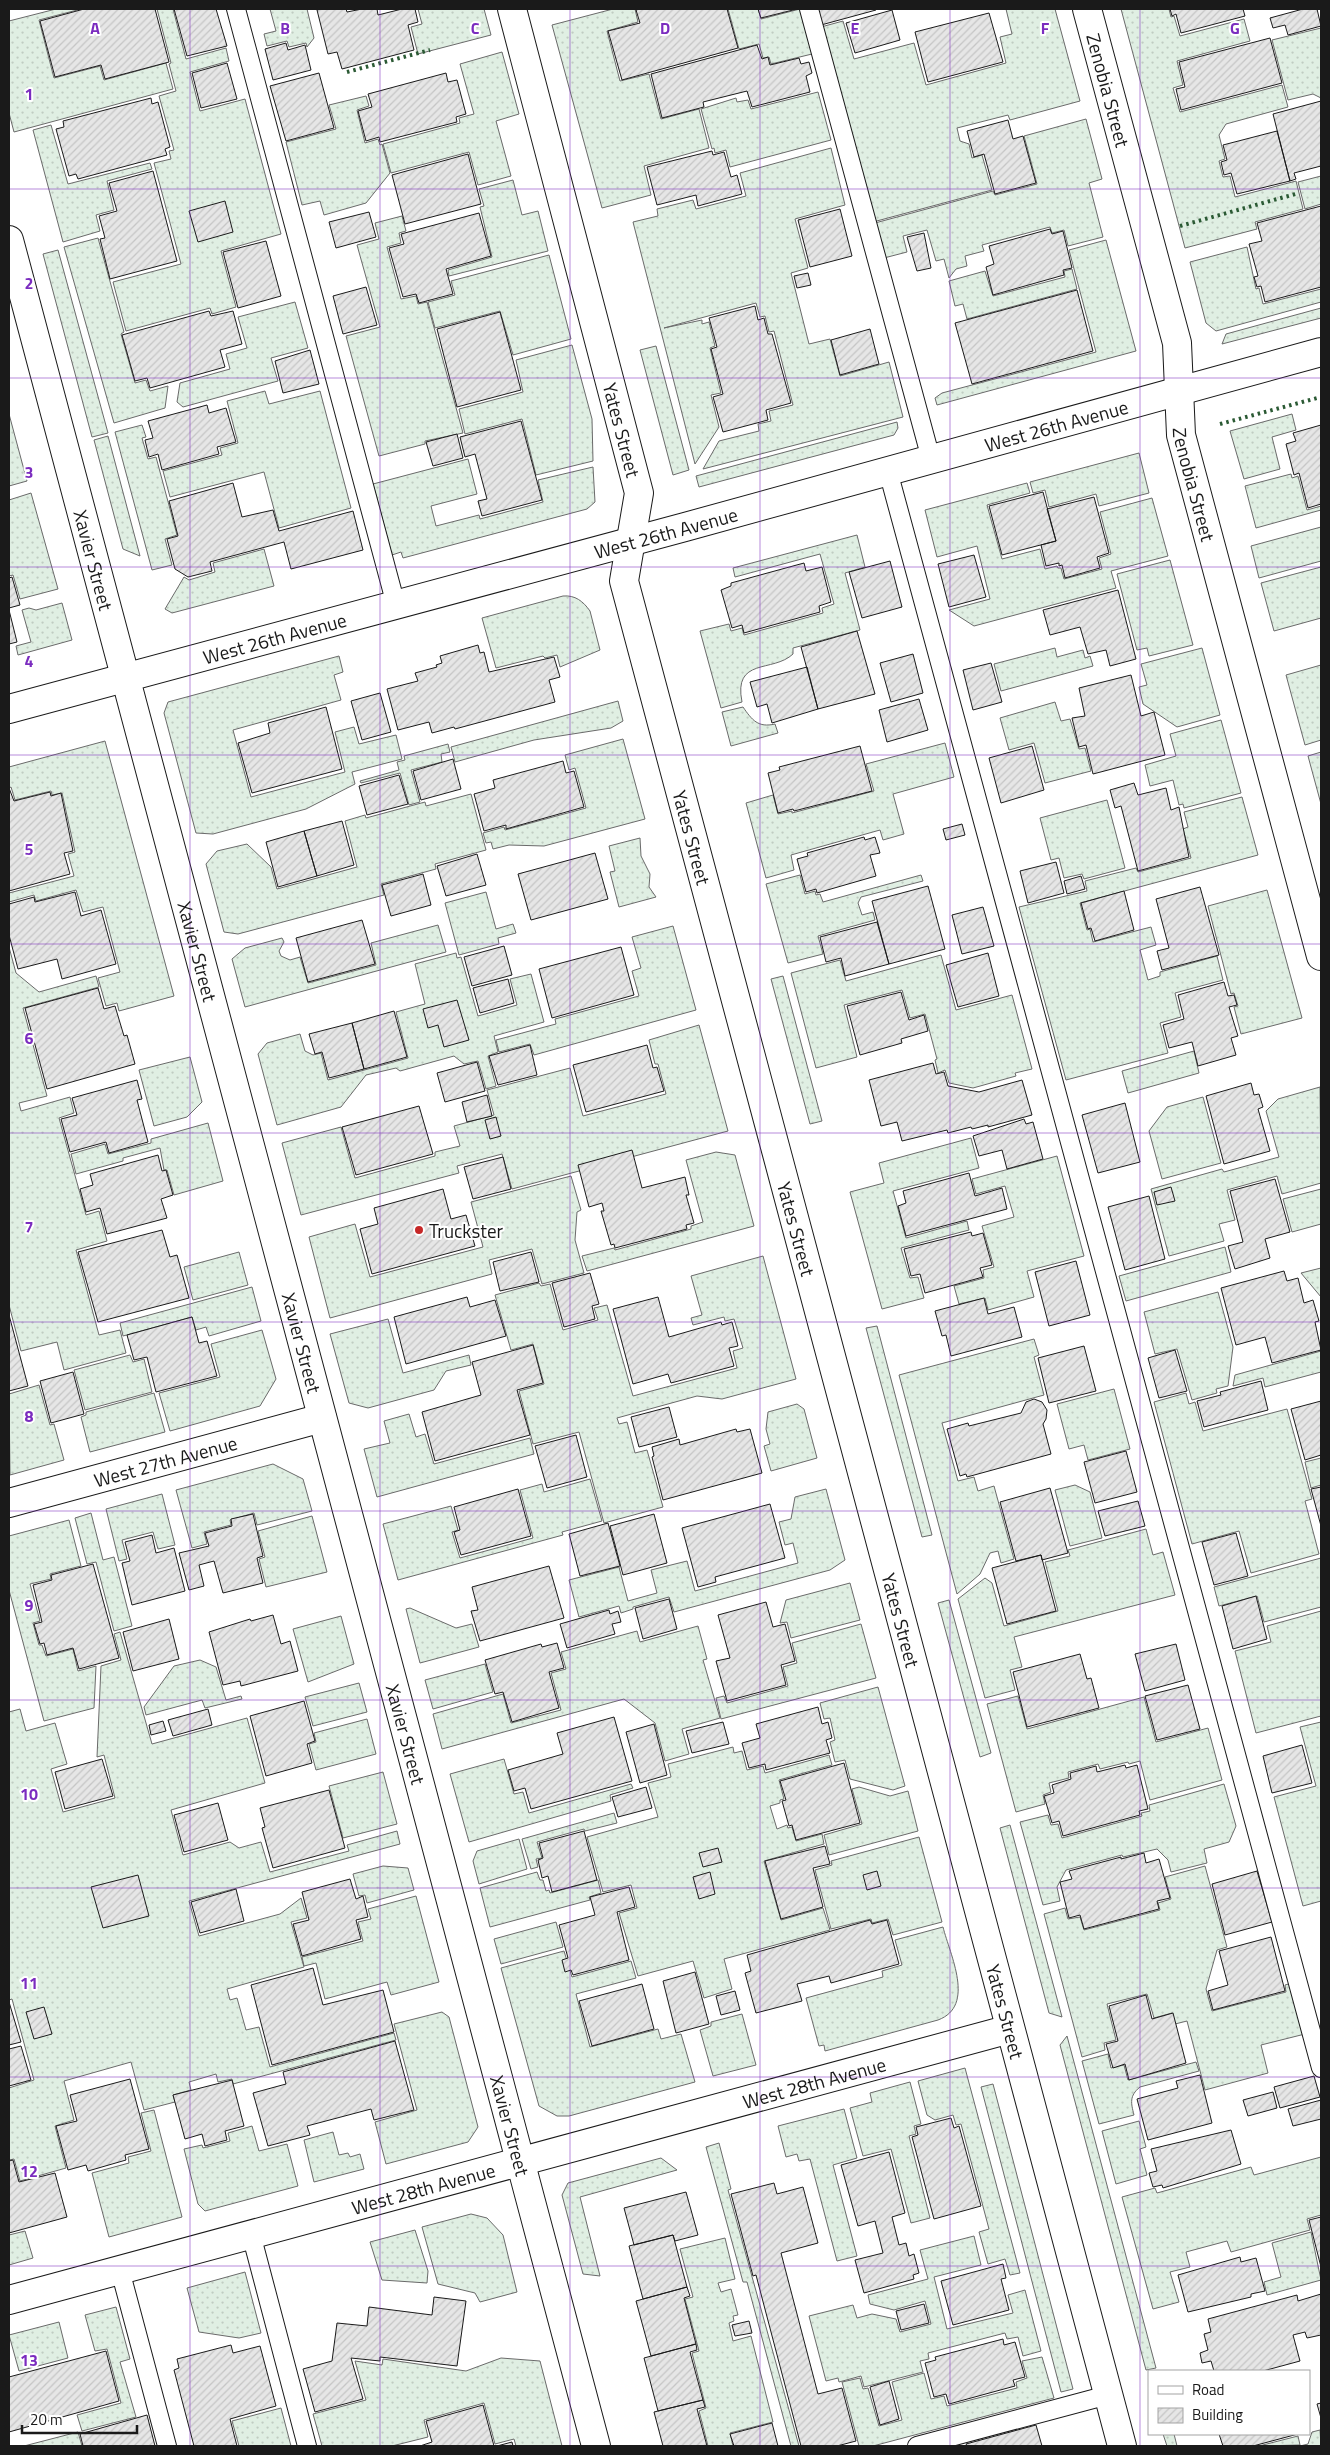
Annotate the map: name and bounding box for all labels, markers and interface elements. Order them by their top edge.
text: A [90,16,100,40]
text: B [280,16,290,40]
text: C [471,16,480,40]
text: D [660,16,670,40]
text: E [851,16,860,40]
text: F [1041,16,1050,40]
text: G [1230,16,1240,40]
street label: Zenobia Street [1080,30,1138,151]
text: 1 [25,82,33,106]
text: 2 [25,271,33,295]
street label: Yates Street [596,379,649,481]
street label: West 26th Avenue [981,391,1131,458]
street label: Zenobia Street [1166,427,1223,545]
text: 3 [25,460,33,484]
street label: West 26th Avenue [591,499,741,565]
street label: Xavier Street [67,506,121,614]
street label: West 26th Avenue [200,604,350,671]
text: 4 [25,649,34,673]
street label: Yates Street [666,787,719,888]
text: 5 [25,837,34,861]
street label: Xavier Street [171,898,226,1005]
text: 6 [25,1026,34,1050]
street label: Yates Street [770,1178,824,1280]
text: 7 [25,1215,33,1239]
place label: Truckster [429,1216,504,1245]
marker: Truckster [413,1224,425,1236]
street label: Xavier Street [275,1289,330,1396]
text: 8 [25,1404,34,1428]
street label: West 27th Avenue [90,1427,240,1494]
street label: Yates Street [875,1569,928,1671]
text: 9 [25,1593,34,1617]
street label: Xavier Street [379,1681,434,1788]
text: 10 [20,1782,38,1806]
street label: Yates Street [979,1961,1032,2062]
text: 11 [20,1971,38,1995]
street label: West 28th Avenue [739,2049,889,2115]
street label: Xavier Street [483,2072,538,2179]
street label: West 28th Avenue [348,2155,498,2221]
text: 12 [20,2159,38,2183]
text: 13 [20,2348,38,2372]
legend [1148,2370,1310,2435]
text: Road [1192,2378,1224,2401]
scale bar [22,2402,138,2434]
text: Building [1192,2403,1243,2426]
text: 20 m [30,2408,63,2431]

